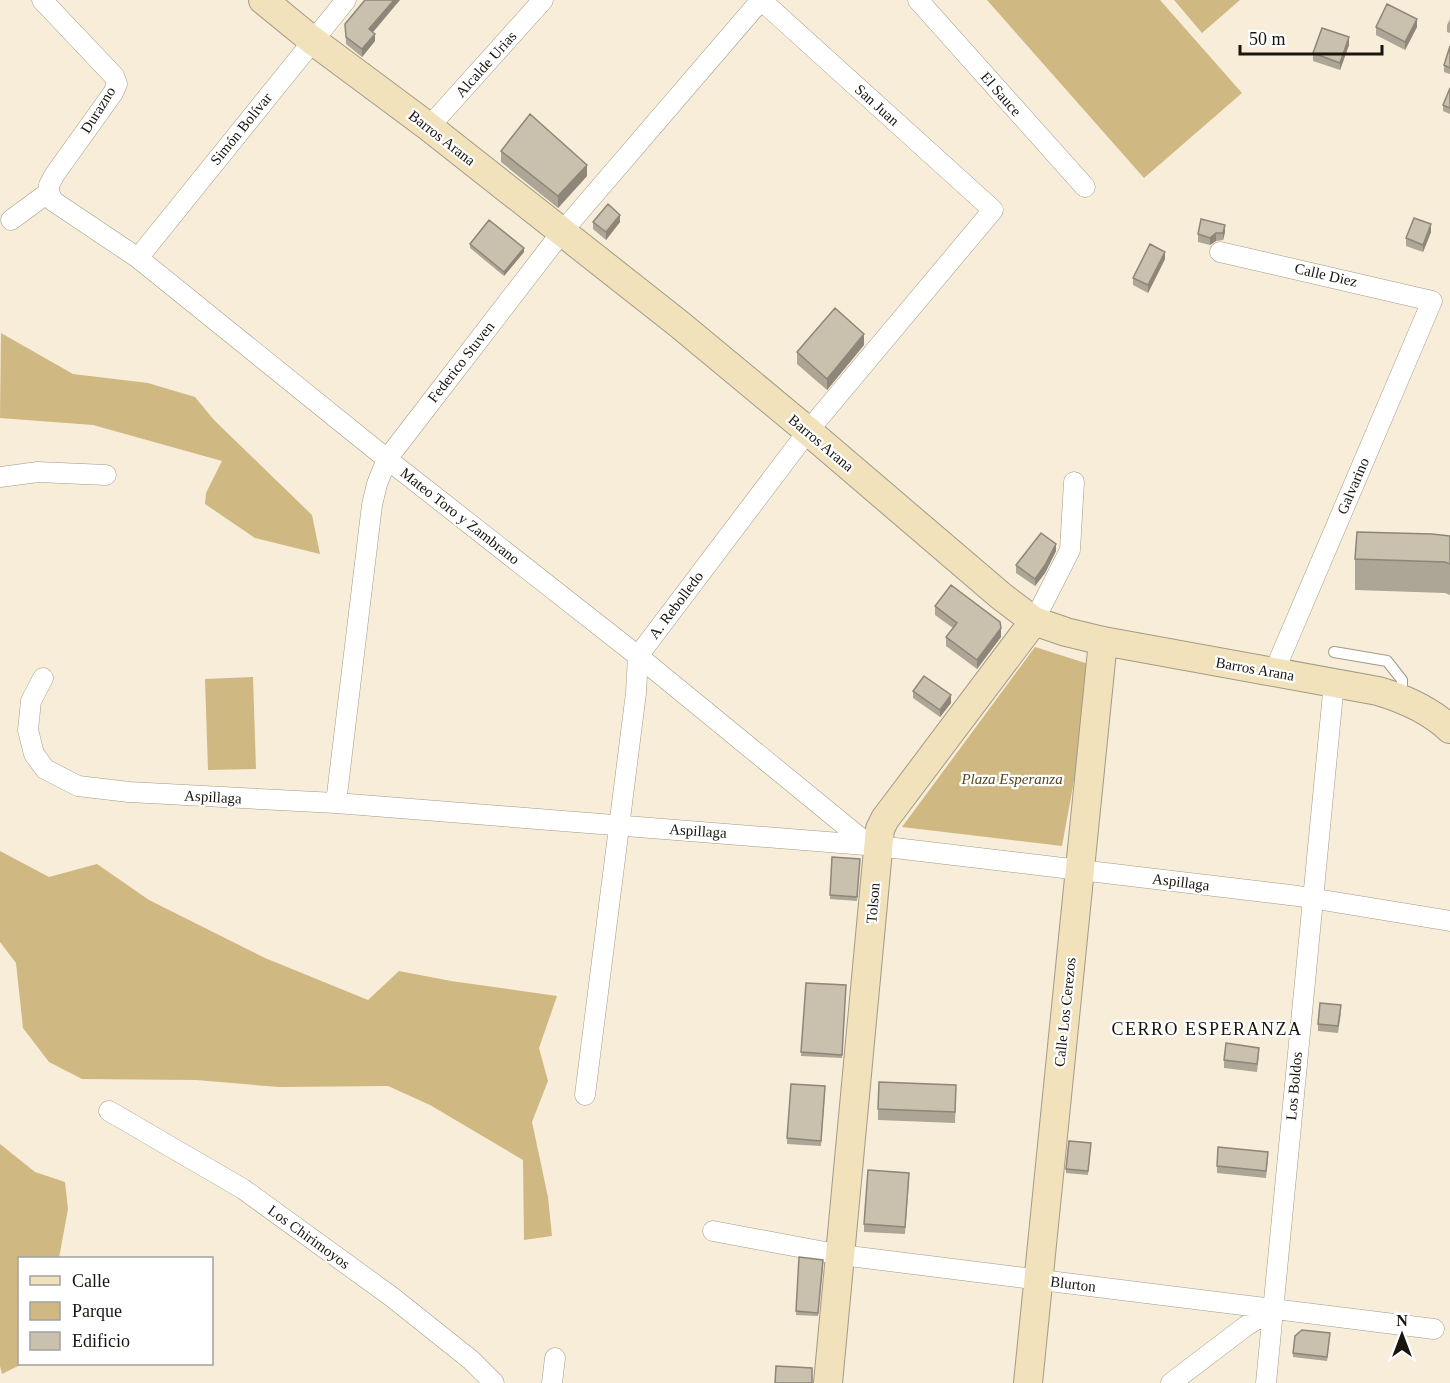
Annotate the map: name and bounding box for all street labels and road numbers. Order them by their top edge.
street label: Alcalde Urias [452,28,520,100]
street label: El Sauce [978,69,1025,119]
street label: San Juan [852,81,903,129]
street label: Durazno [78,84,118,136]
street label: Simón Bolívar [207,90,275,168]
street label: Barros Arana [406,107,479,169]
street label: Calle Diez [1293,260,1359,290]
street label: Federico Stuven [425,318,498,406]
street label: Barros Arana [785,411,857,475]
street label: Galvarino [1334,455,1372,517]
street label: Mateo Toro y Zambrano [397,465,523,567]
street label: A. Rebolledo [646,568,706,642]
street label: Barros Arana [1214,654,1296,684]
street label: Aspillaga [184,788,242,807]
street label: Aspillaga [669,821,728,841]
street label: Aspillaga [1151,871,1211,893]
street label: Tolson [863,882,883,924]
street label: Calle Los Cerezos [1051,956,1079,1068]
street label: Los Boldos [1283,1051,1305,1121]
street label: Los Chirimoyos [265,1202,353,1272]
street label: Blurton [1049,1273,1097,1295]

